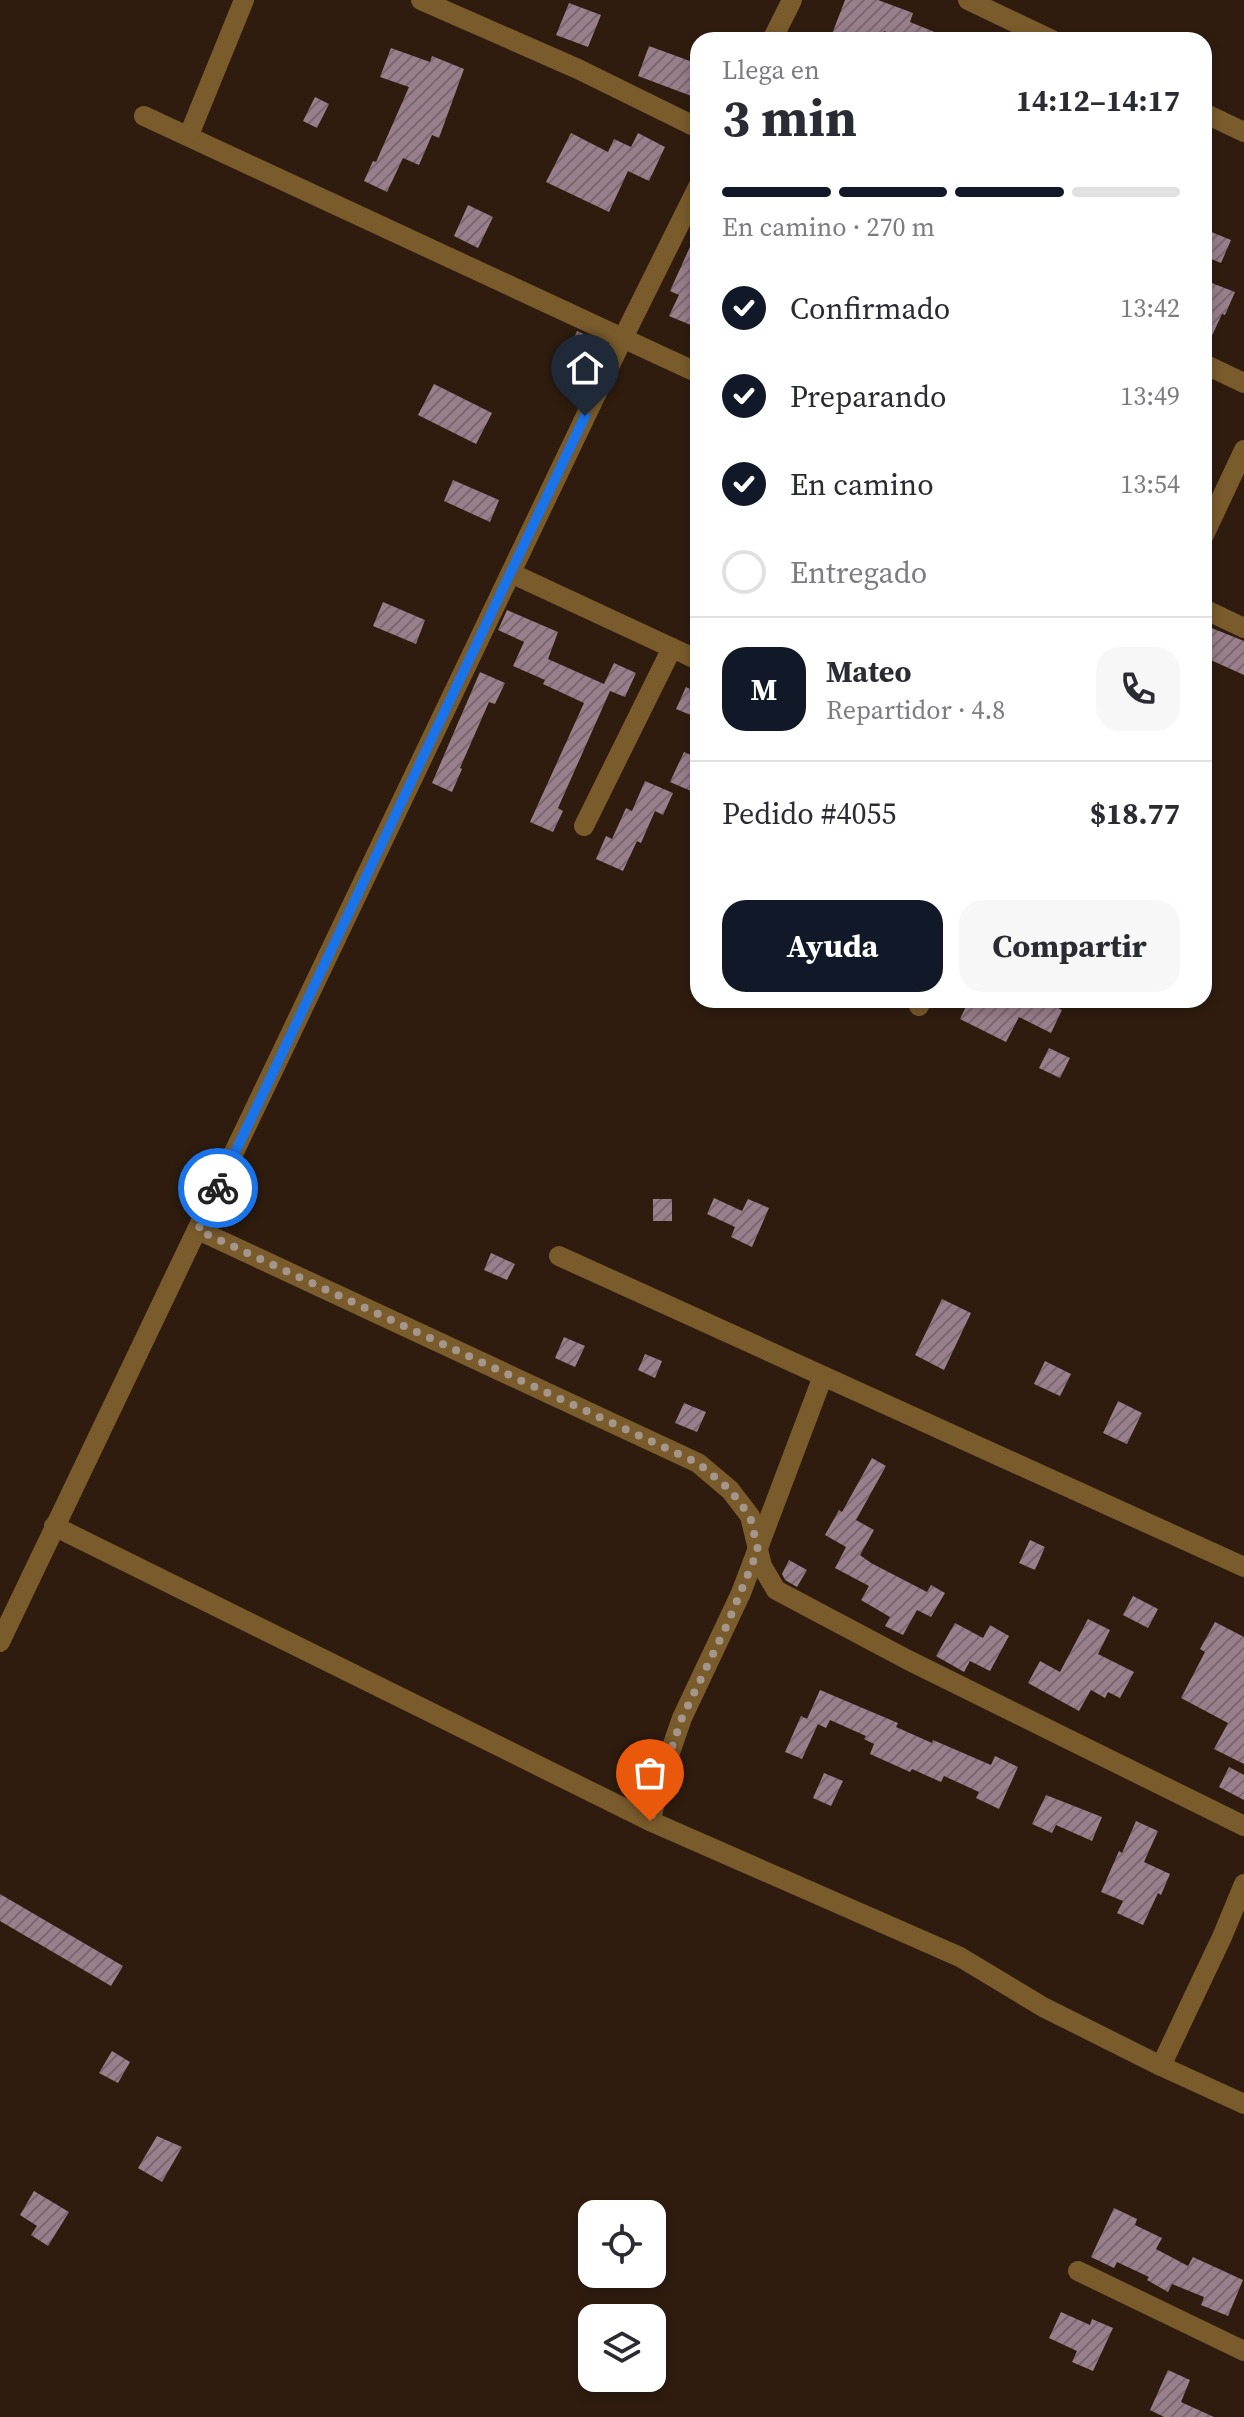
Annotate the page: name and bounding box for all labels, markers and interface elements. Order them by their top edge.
text: Llega en [722,52,820,88]
text: 14:12–14:17 [1016,80,1180,121]
text: 3 min [722,82,857,153]
text: En camino · 270 m [722,209,935,245]
icon: check [722,286,766,330]
text: Confirmado [790,288,950,329]
text: 13:42 [1120,290,1180,326]
pin [551,334,619,416]
icon: home [563,346,607,390]
icon: check [722,374,766,418]
text: Preparando [790,376,947,417]
text: 13:49 [1120,378,1180,414]
icon: check [722,462,766,506]
text: En camino [790,464,934,505]
text: 13:54 [1120,466,1180,502]
text: Entregado [790,552,927,593]
button: phone [1096,647,1180,731]
text: Mateo [826,651,911,692]
text: M [751,669,777,710]
text: Repartidor · 4.8 [826,692,1005,728]
text: Pedido #4055 [722,793,897,834]
text: $18.77 [1090,793,1180,834]
button: Ayuda [722,900,943,992]
button: Compartir [959,900,1180,992]
courier [178,1148,258,1228]
icon: bike [196,1166,240,1210]
pin [616,1739,684,1821]
icon: bag [628,1751,672,1795]
map controls [578,2200,666,2392]
button: locate [578,2200,666,2288]
button: layers [578,2304,666,2392]

